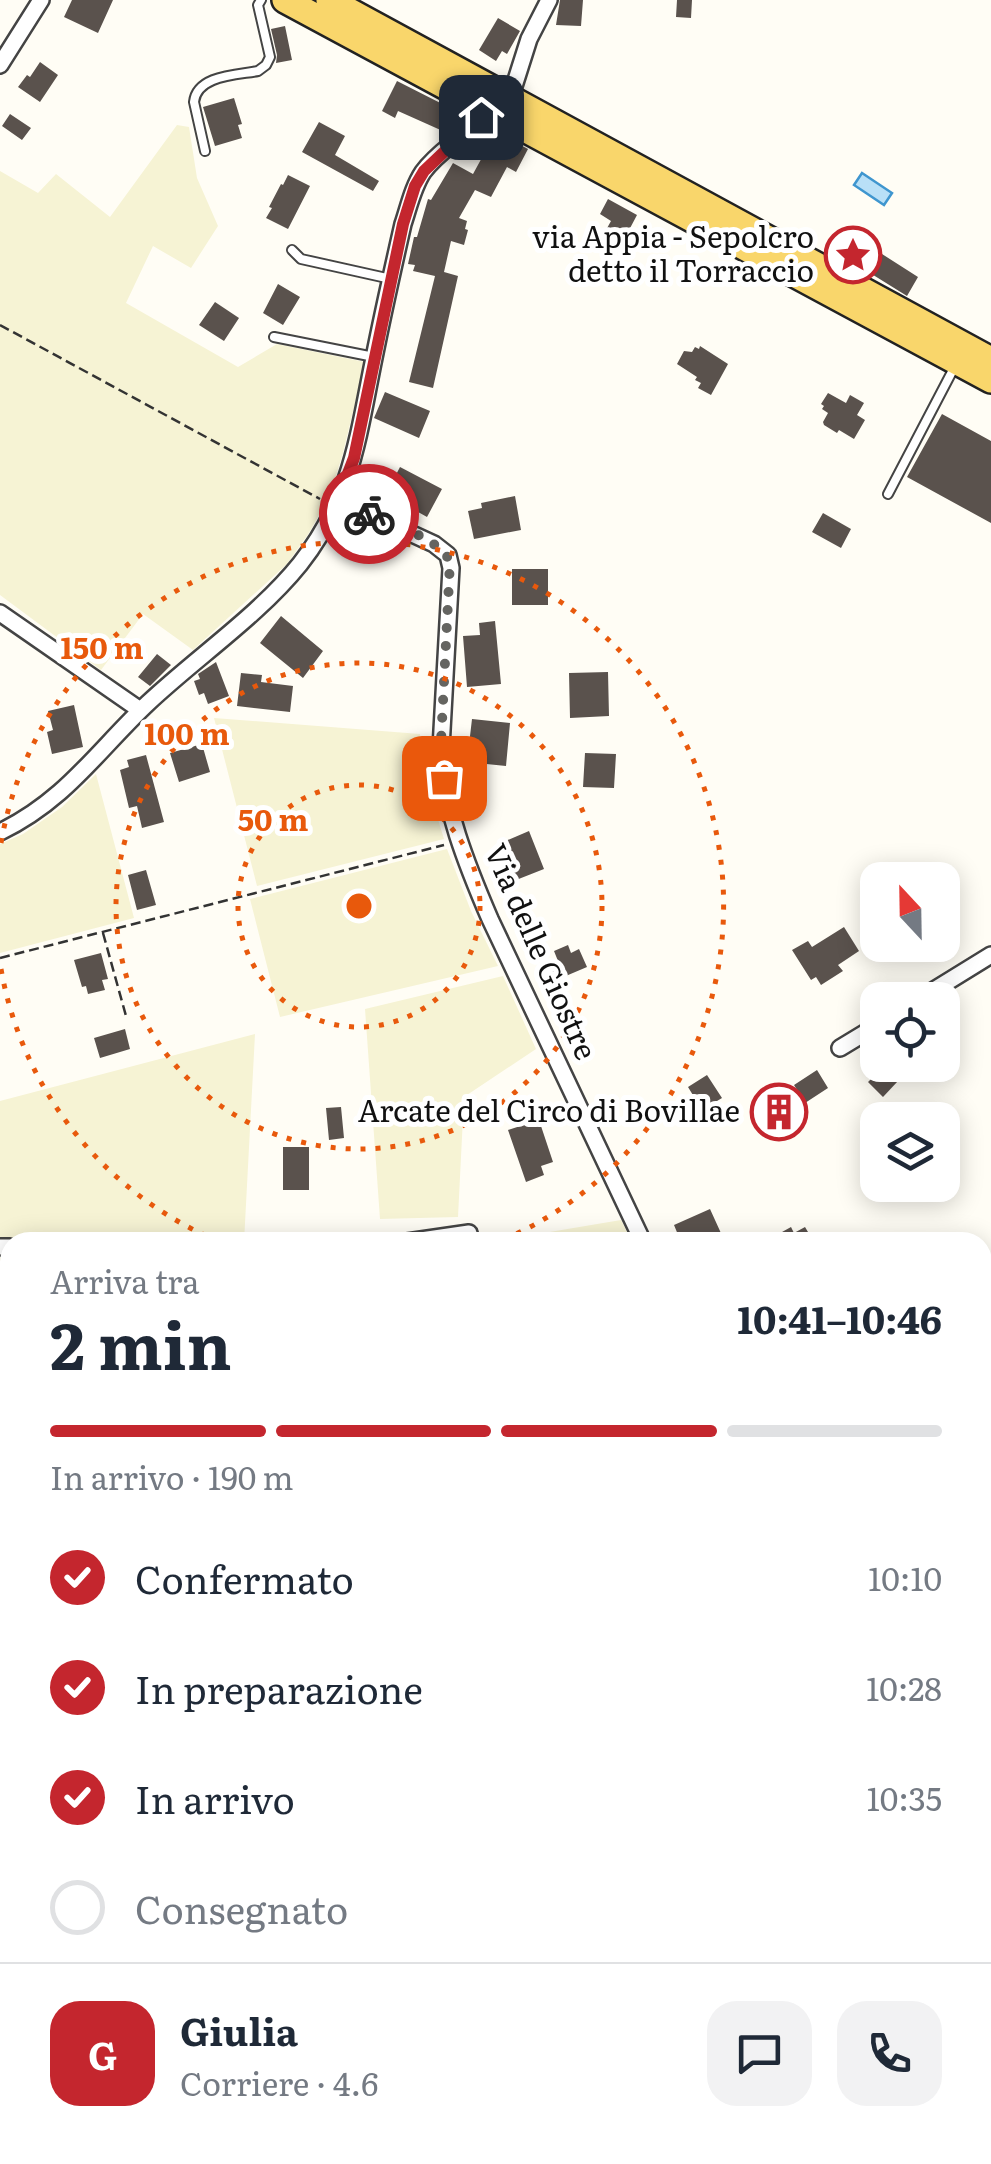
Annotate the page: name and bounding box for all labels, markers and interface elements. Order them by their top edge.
pin [439,75,524,160]
icon: home [454,90,509,145]
place label: via Appia - Sepolcro detto il Torraccio [532,213,814,291]
place icon: via Appia - Sepolcro detto il Torraccio [823,225,883,285]
courier [319,464,419,564]
icon: bike [342,487,397,542]
text: 150 m [60,624,144,668]
text: 100 m [144,710,230,754]
pin [402,736,487,821]
icon: bag [417,751,472,806]
text: 50 m [238,796,308,840]
street label: Via delle Giostre [475,836,610,1066]
north arrow [860,862,960,962]
map controls [860,862,960,1202]
centre of rings [341,888,377,924]
button: locate [860,982,960,1082]
building icon: Arcate del Circo di Bovillae [749,1082,809,1142]
place label: Arcate del Circo di Bovillae [358,1087,740,1131]
button: layers [860,1102,960,1202]
text: Arriva tra [50,1256,200,1304]
text: 10:41–10:46 [737,1289,942,1346]
text: 2 min [50,1293,232,1390]
text: In arrivo · 190 m [50,1452,294,1500]
text: Confermato [135,1549,354,1606]
icon: check [50,1550,105,1605]
text: 10:10 [868,1553,942,1601]
text: In preparazione [135,1659,423,1716]
icon: check [50,1660,105,1715]
text: 10:28 [866,1663,942,1711]
text: In arrivo [135,1769,295,1826]
icon: check [50,1770,105,1825]
text: 10:35 [867,1773,942,1821]
text: Consegnato [135,1879,348,1936]
text: Giulia [180,2001,298,2058]
button: chat [707,2001,812,2106]
button: phone [837,2001,942,2106]
text: G [88,2025,117,2082]
text: Corriere · 4.6 [180,2058,378,2106]

